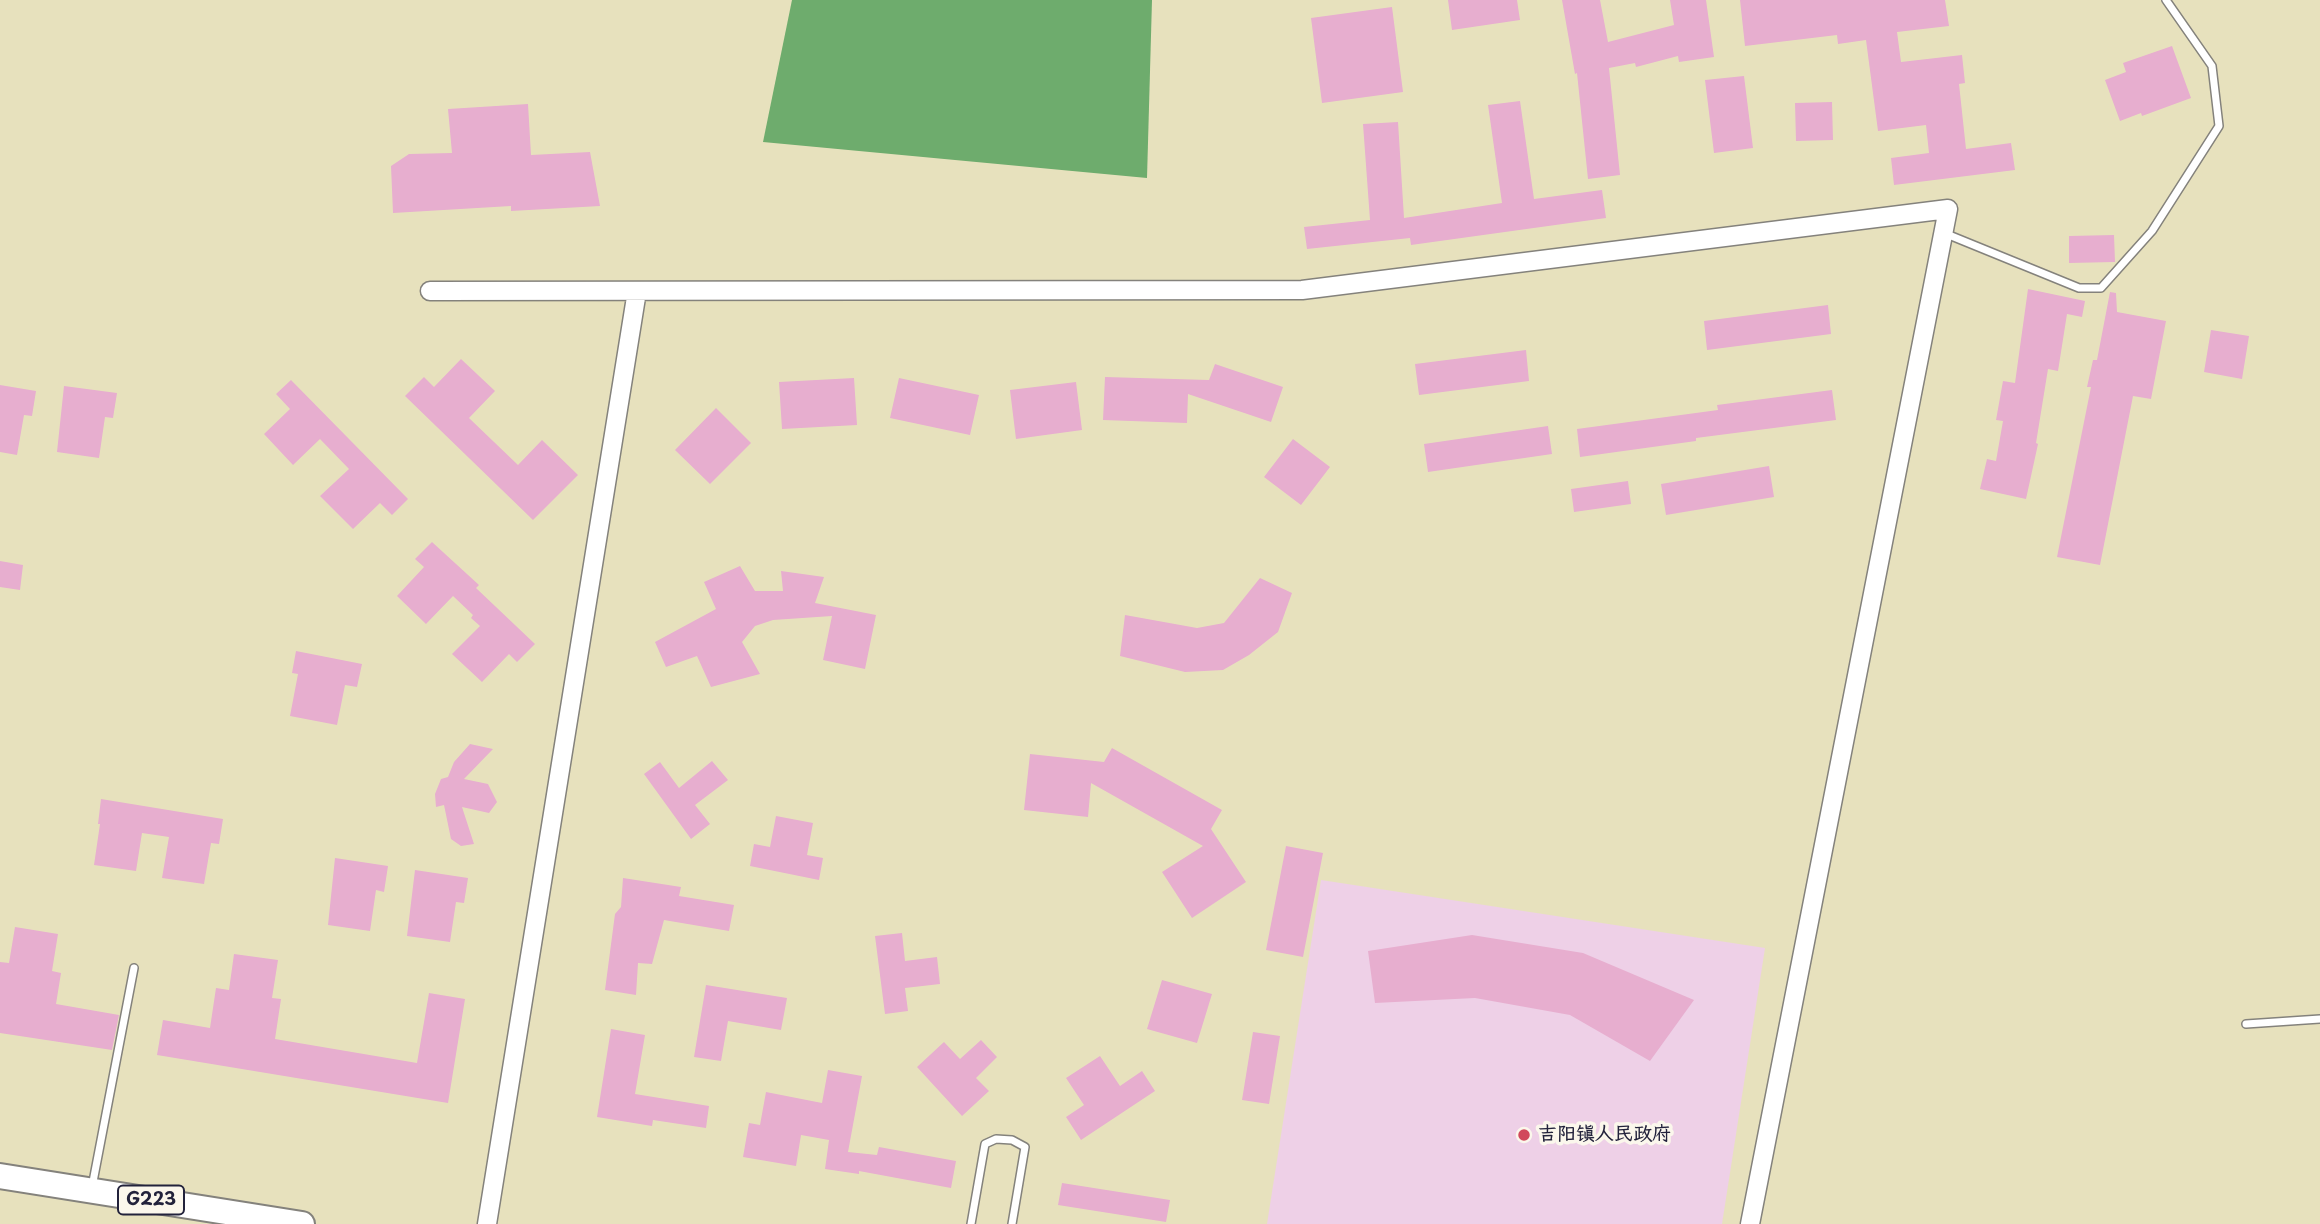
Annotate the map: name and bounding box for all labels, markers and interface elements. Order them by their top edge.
place label: 吉阳镇人民政府 [1538,1124,1671,1146]
marker: 吉阳镇人民政府 [1516,1127,1532,1143]
road number: G223 [118,1185,184,1214]

